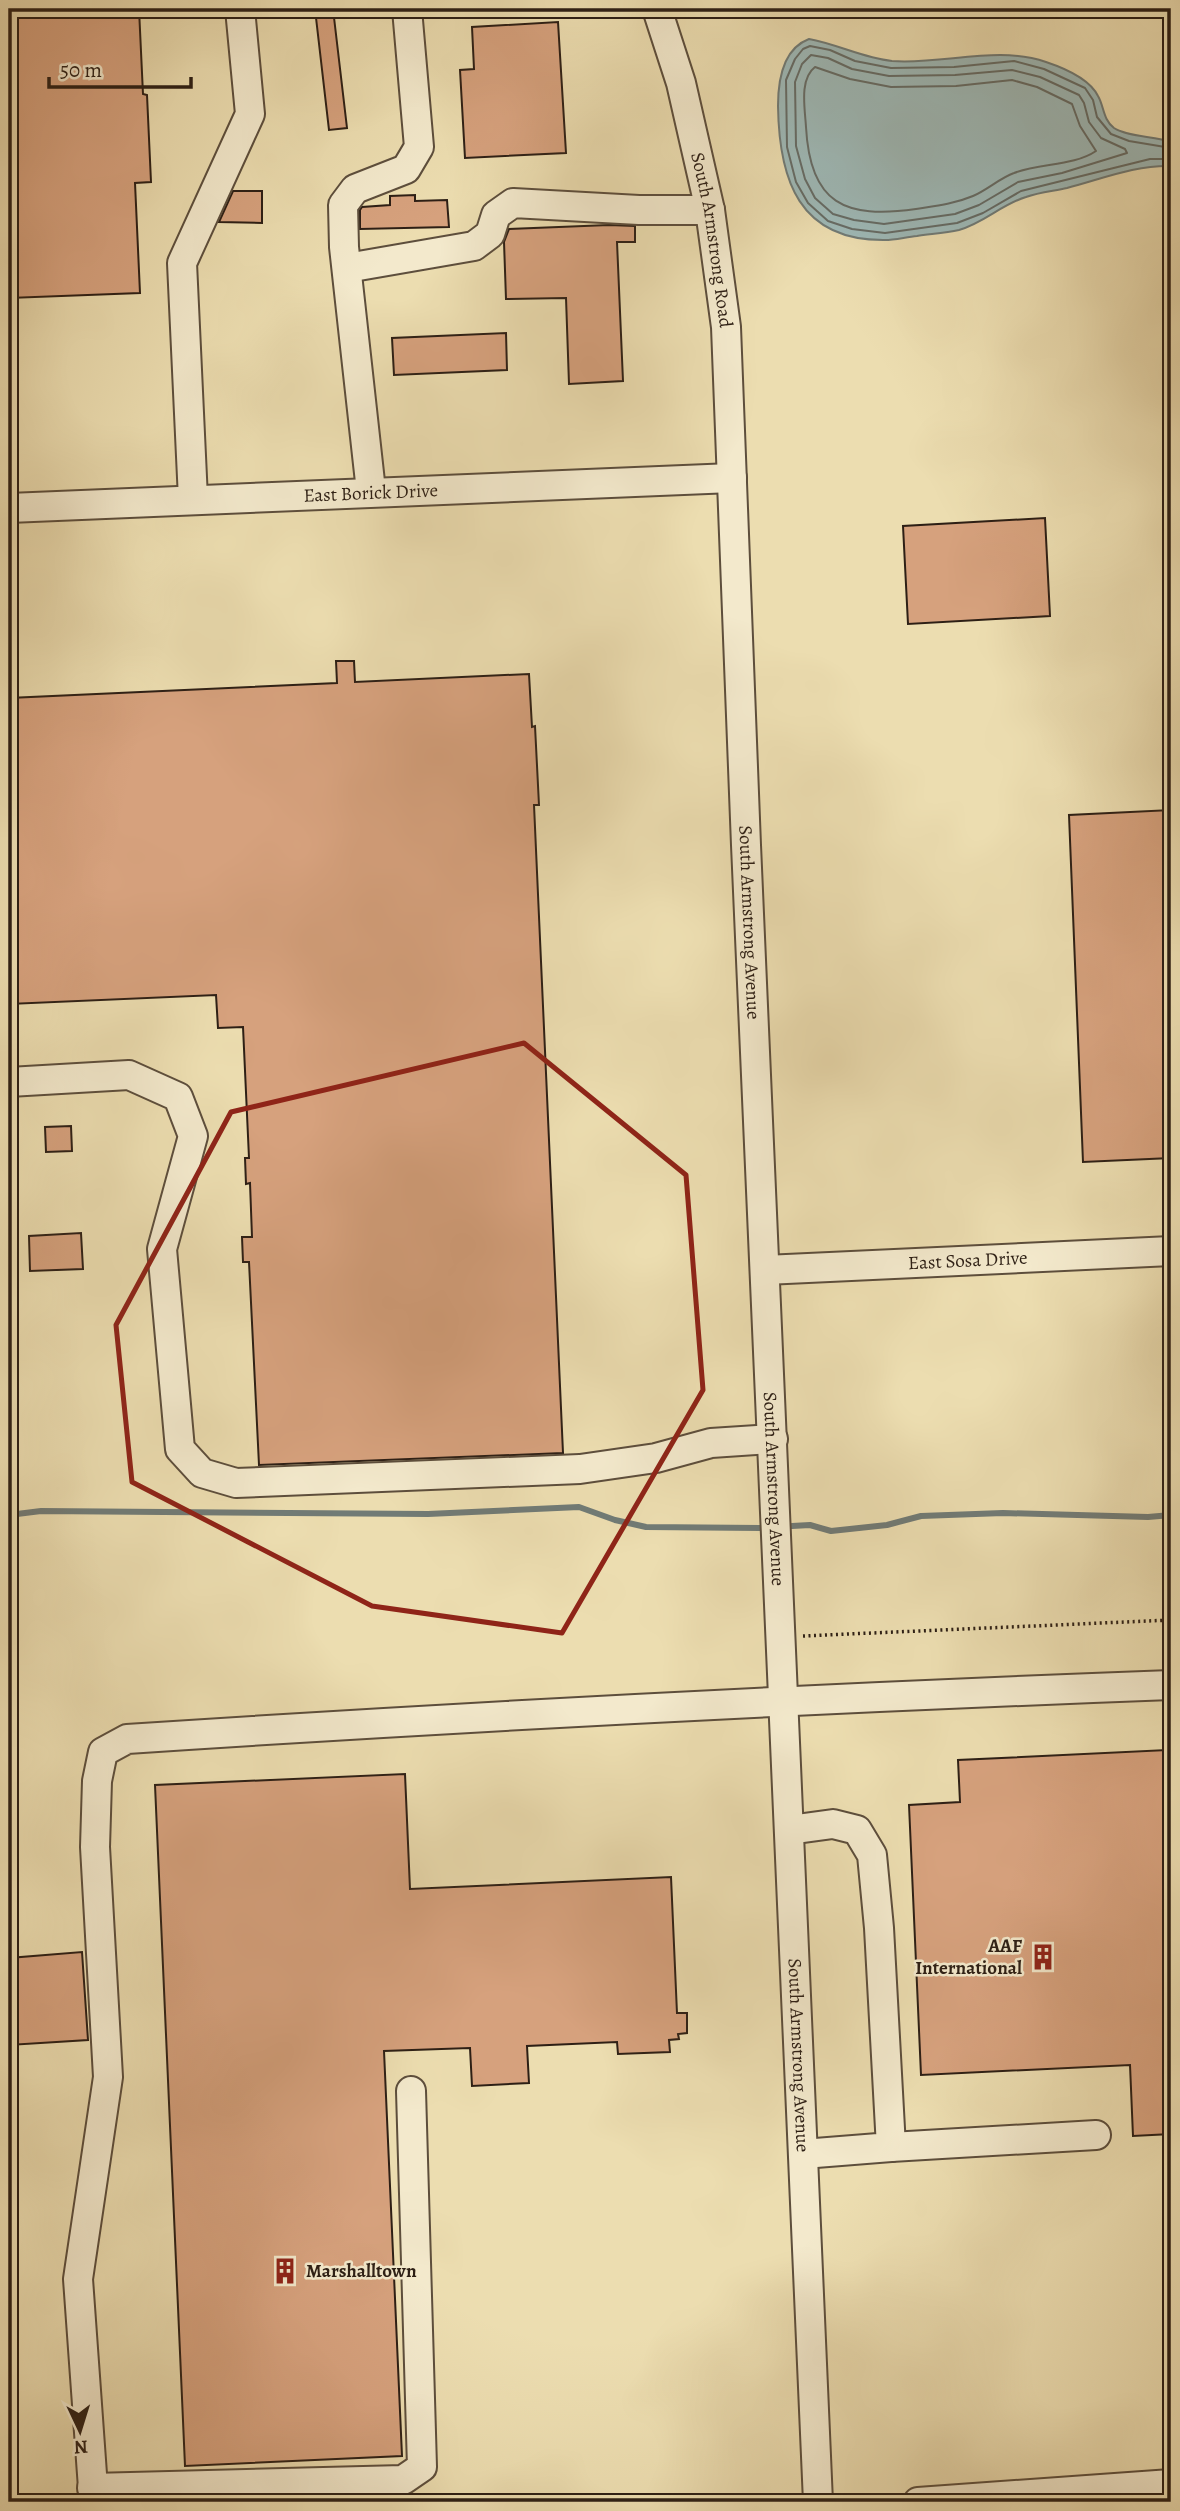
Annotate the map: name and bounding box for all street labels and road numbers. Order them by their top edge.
street label: South Armstrong Road [684,150,739,330]
street label: East Borick Drive [303,477,438,509]
street label: South Armstrong Avenue [732,825,767,1020]
street label: East Sosa Drive [907,1245,1028,1276]
street label: South Armstrong Avenue [757,1391,791,1586]
street label: South Armstrong Avenue [781,1958,816,2153]

